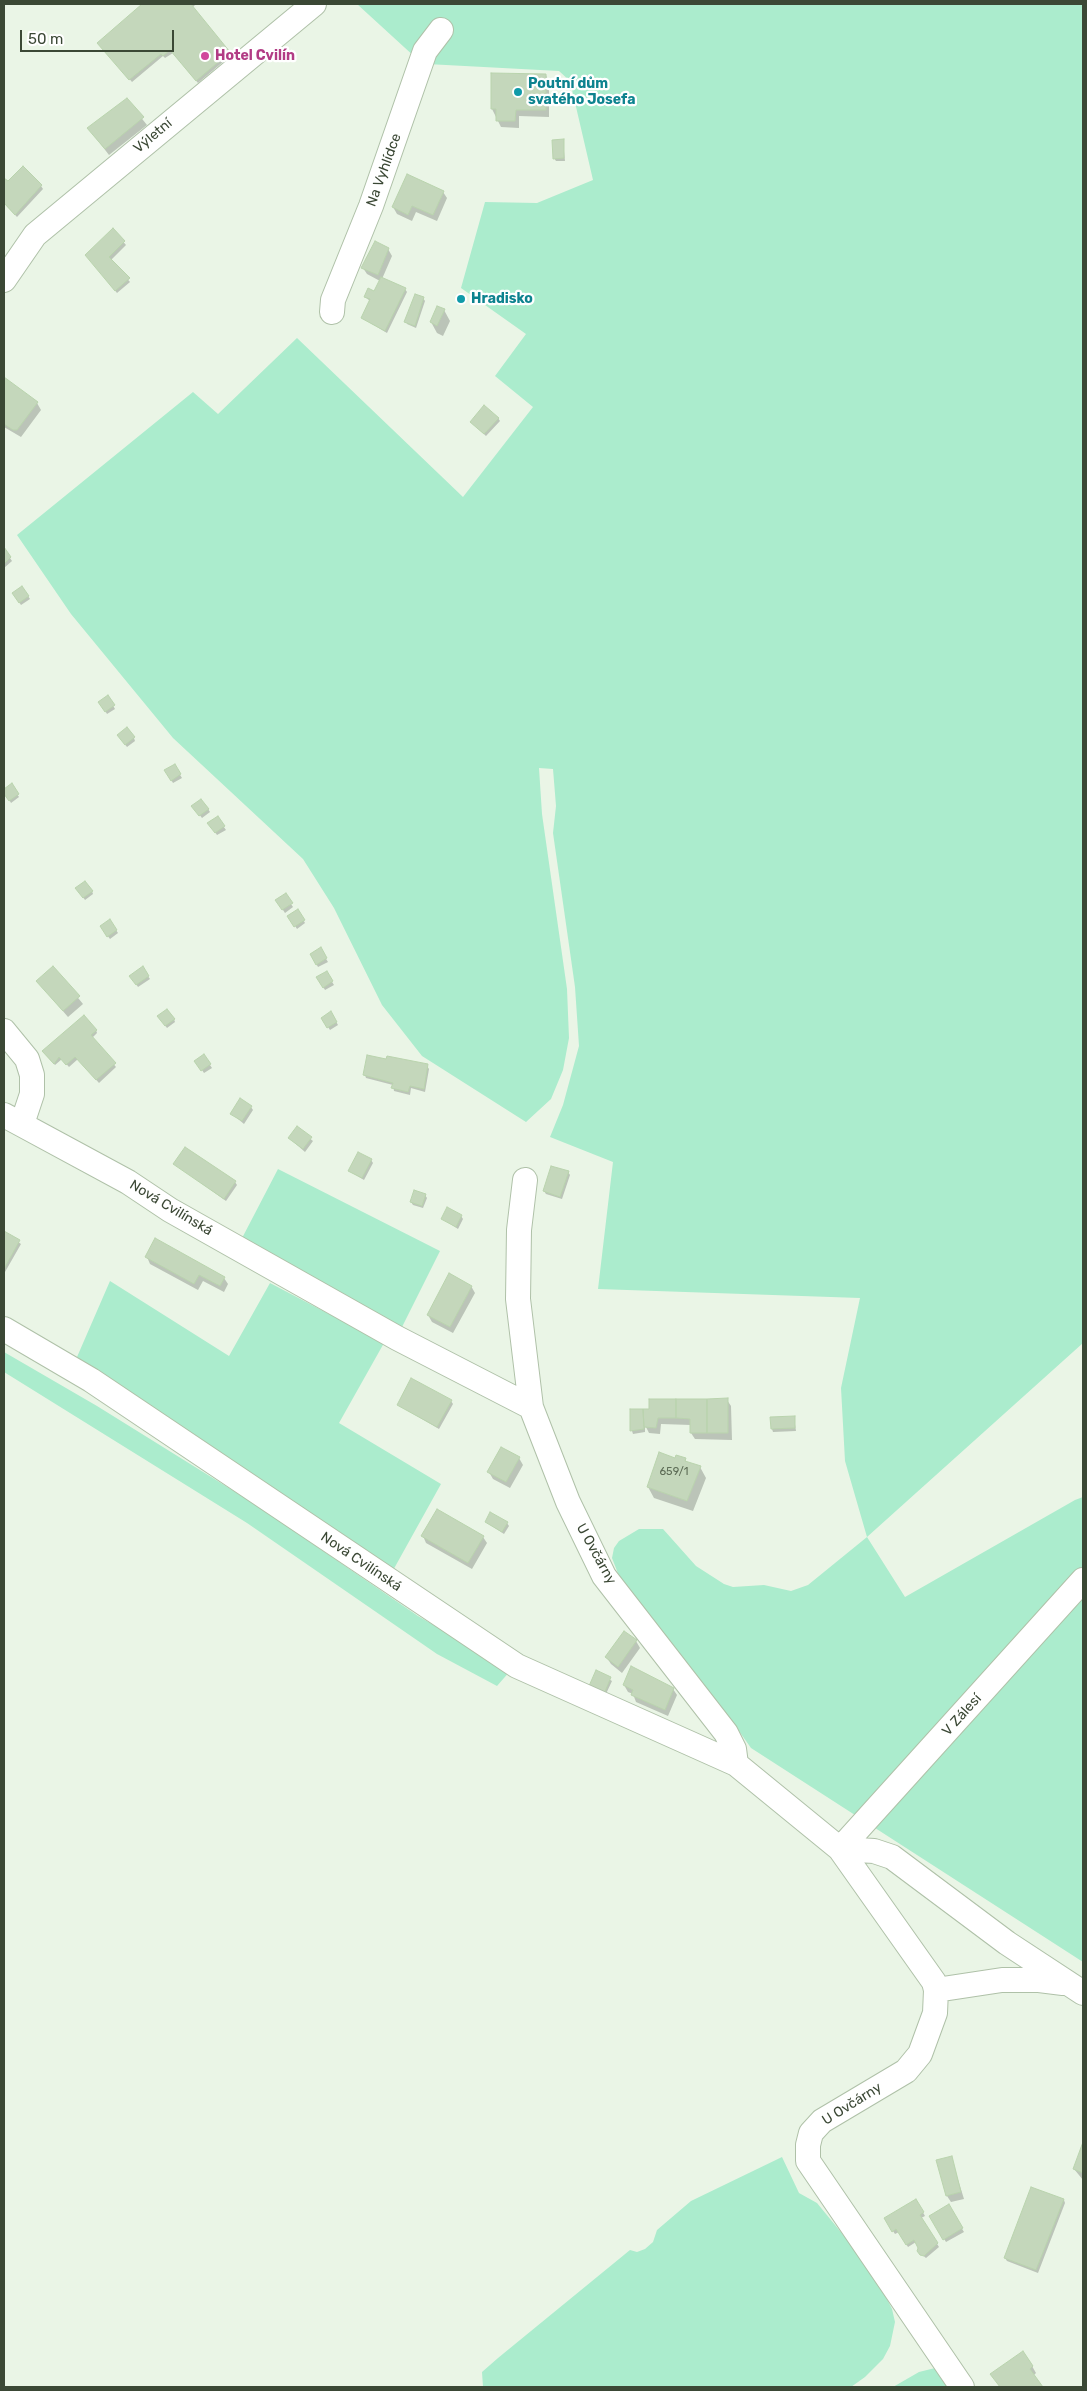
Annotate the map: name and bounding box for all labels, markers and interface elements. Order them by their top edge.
scale bar [22,20,176,52]
text: 50 m [28,30,63,48]
place label: Hotel Cvilín [215,48,295,64]
marker: Hotel Cvilín [199,50,211,62]
place label: Poutní dům svatého Josefa [528,76,635,108]
marker: Poutní dům svatého Josefa [512,86,524,98]
street label: Výletní [130,115,176,157]
street label: Na Vyhlídce [363,131,405,209]
place label: Hradisko [471,291,533,307]
marker: Hradisko [455,293,467,305]
street label: Nová Cvilínská [126,1177,216,1239]
house number: 659/1 [659,1465,689,1479]
street label: U Ovčárny [572,1521,620,1587]
street label: Nová Cvilínská [317,1529,405,1595]
street label: V Zálesí [939,1691,985,1739]
street label: U Ovčárny [819,2079,885,2129]

